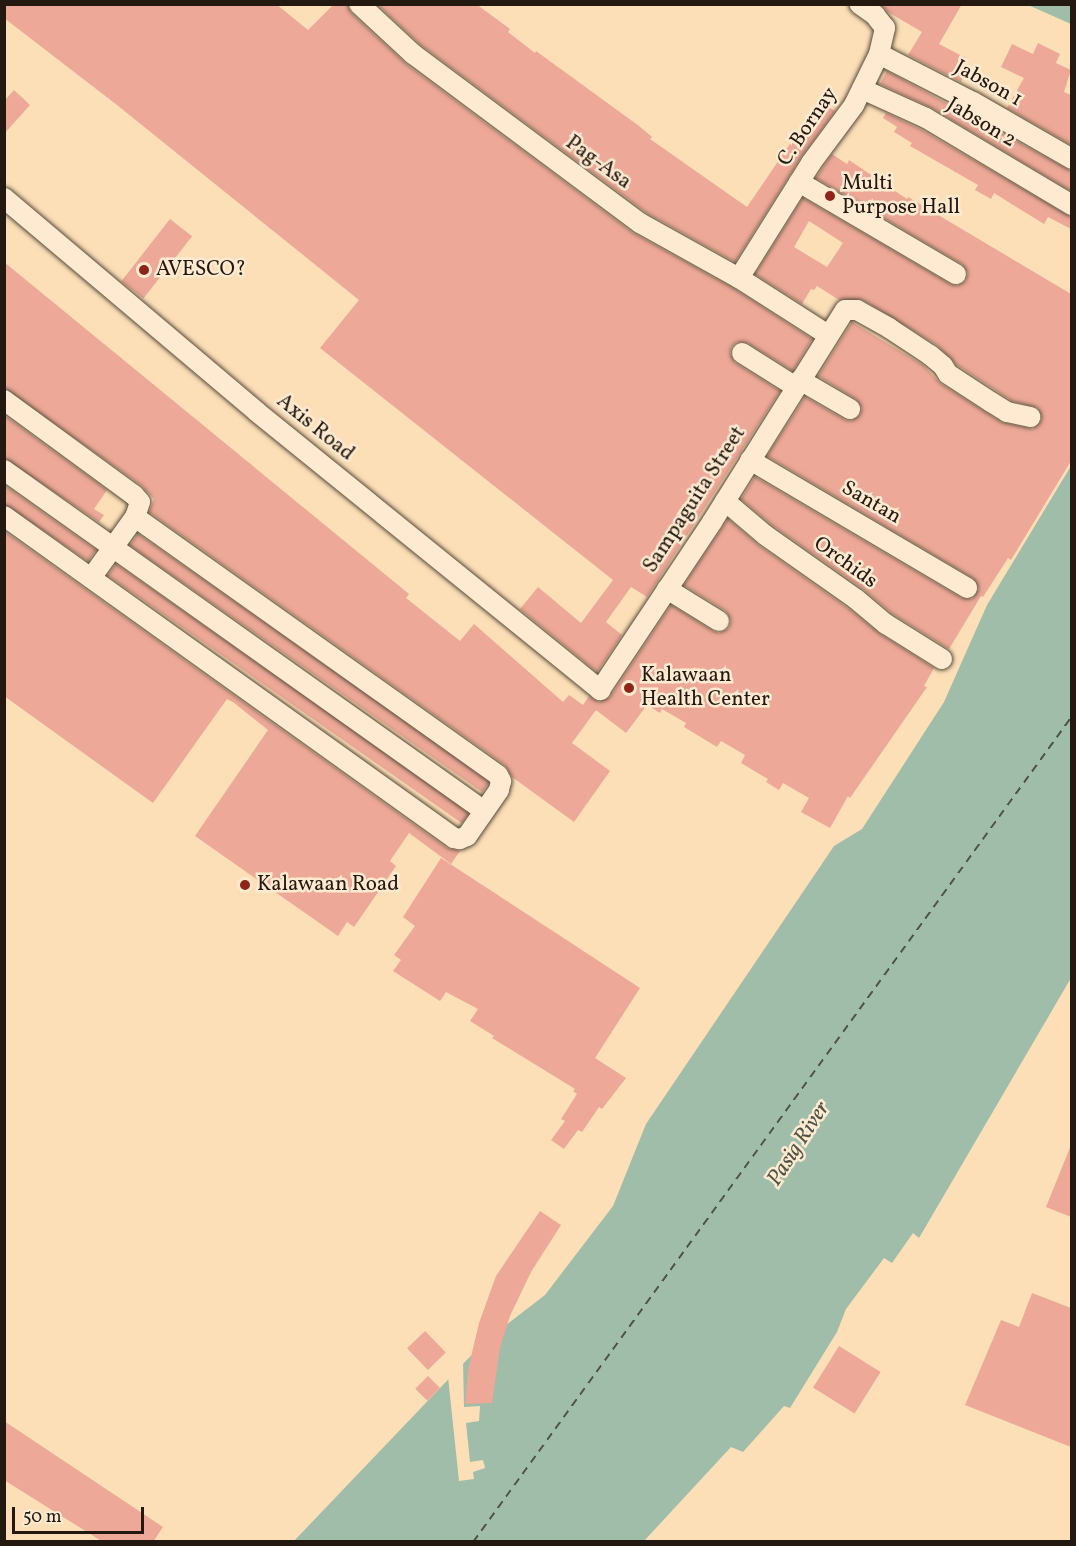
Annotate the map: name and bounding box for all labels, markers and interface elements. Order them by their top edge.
street label: Jabson 1 [950,55,1026,113]
street label: C. Bornay [772,83,844,171]
street label: Jabson 2 [941,92,1021,154]
street label: Pag-Asa [560,131,636,195]
place label: Multi Purpose Hall [842,171,960,221]
marker: Multi Purpose Hall [823,189,837,203]
place label: AVESCO? [156,257,246,283]
marker: AVESCO? [137,263,151,277]
street label: Axis Road [271,389,359,467]
street label: Sampaguita Street [638,422,752,578]
street label: Santan [837,476,905,530]
street label: Orchids [808,531,882,595]
place label: Kalawaan Health Center [641,663,770,713]
marker: Kalawaan Health Center [622,681,636,695]
place label: Kalawaan Road [257,872,399,898]
marker: Kalawaan Road [238,878,252,892]
water label: Pasig River [762,1097,836,1191]
scale bar [15,1495,147,1533]
text: 50 m [23,1505,62,1530]

